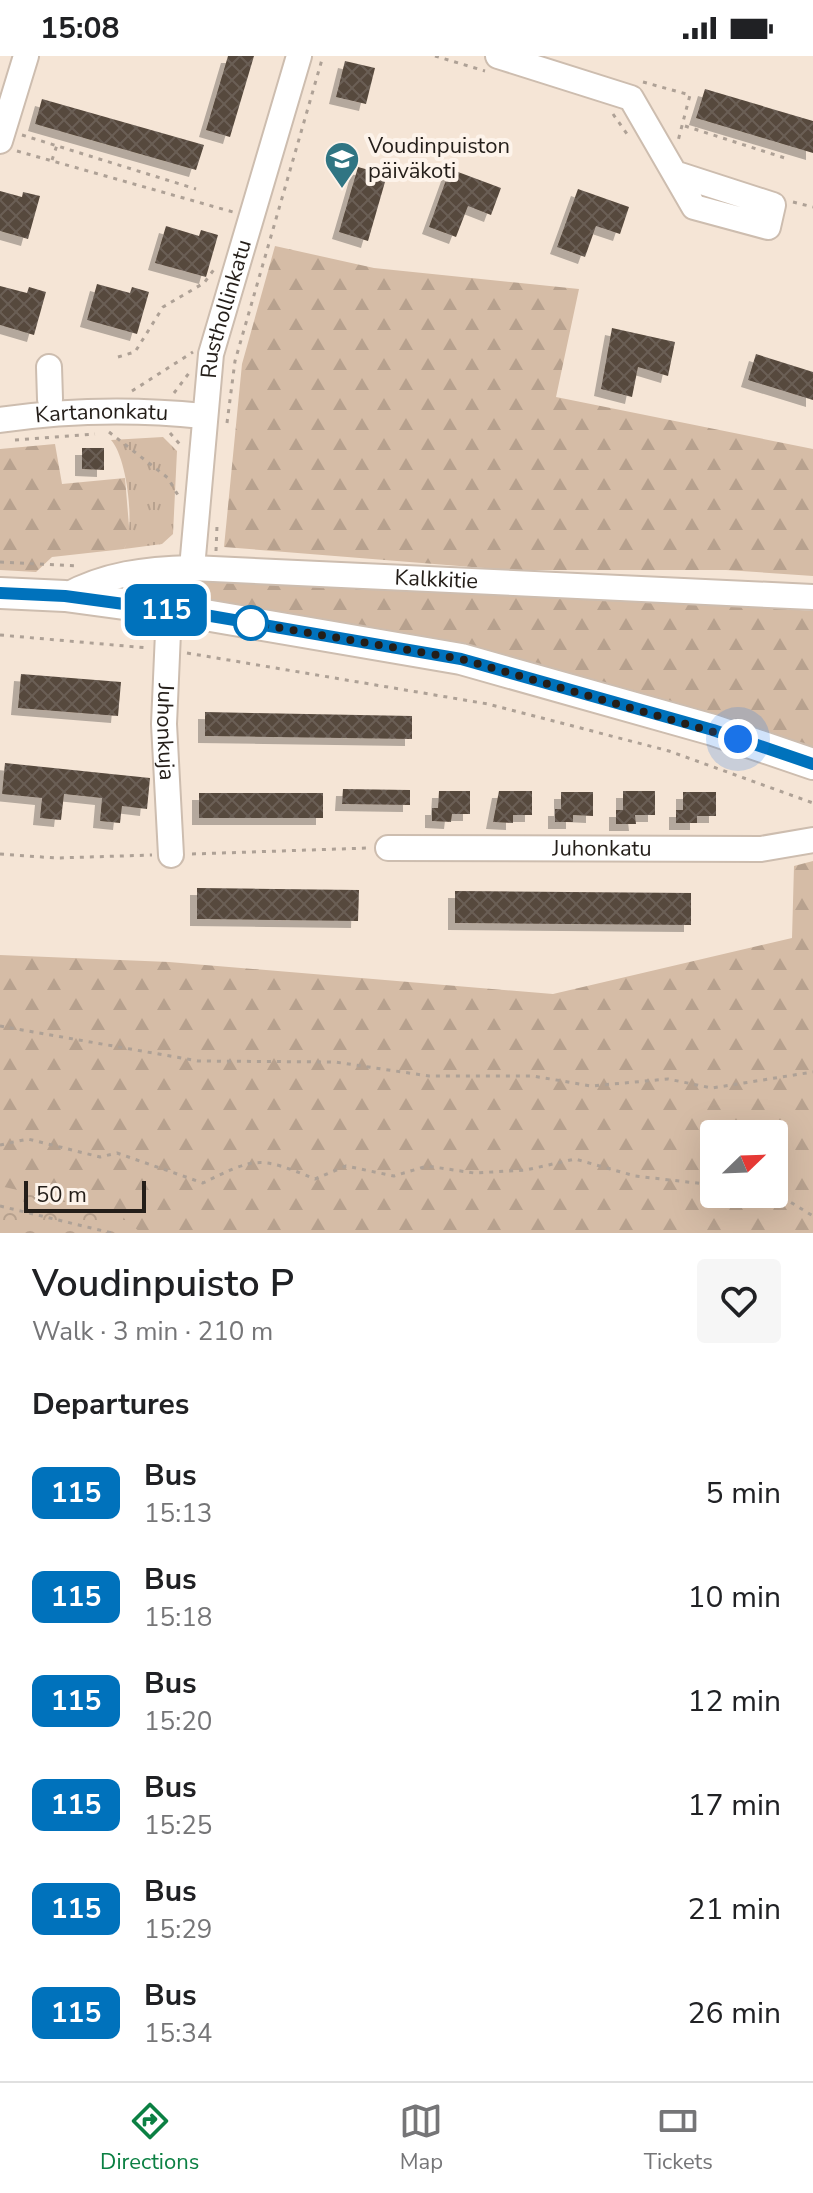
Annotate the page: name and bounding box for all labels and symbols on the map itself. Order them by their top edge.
place label: Voudinpuiston päiväkoti [367,131,510,186]
school or university icon: Voudinpuiston päiväkoti [323,140,361,190]
street label: Rusthollinkatu [194,236,259,380]
street label: Kartanonkatu [34,396,169,431]
street label: Kalkkitie [394,562,479,596]
line badge: 115 [120,584,212,636]
unlabelled marker [234,606,268,640]
street label: Juhonkuja [149,682,182,781]
your location [718,719,758,759]
street label: Juhonkatu [551,833,652,864]
north arrow [700,1120,788,1208]
scale bar [24,1177,146,1213]

